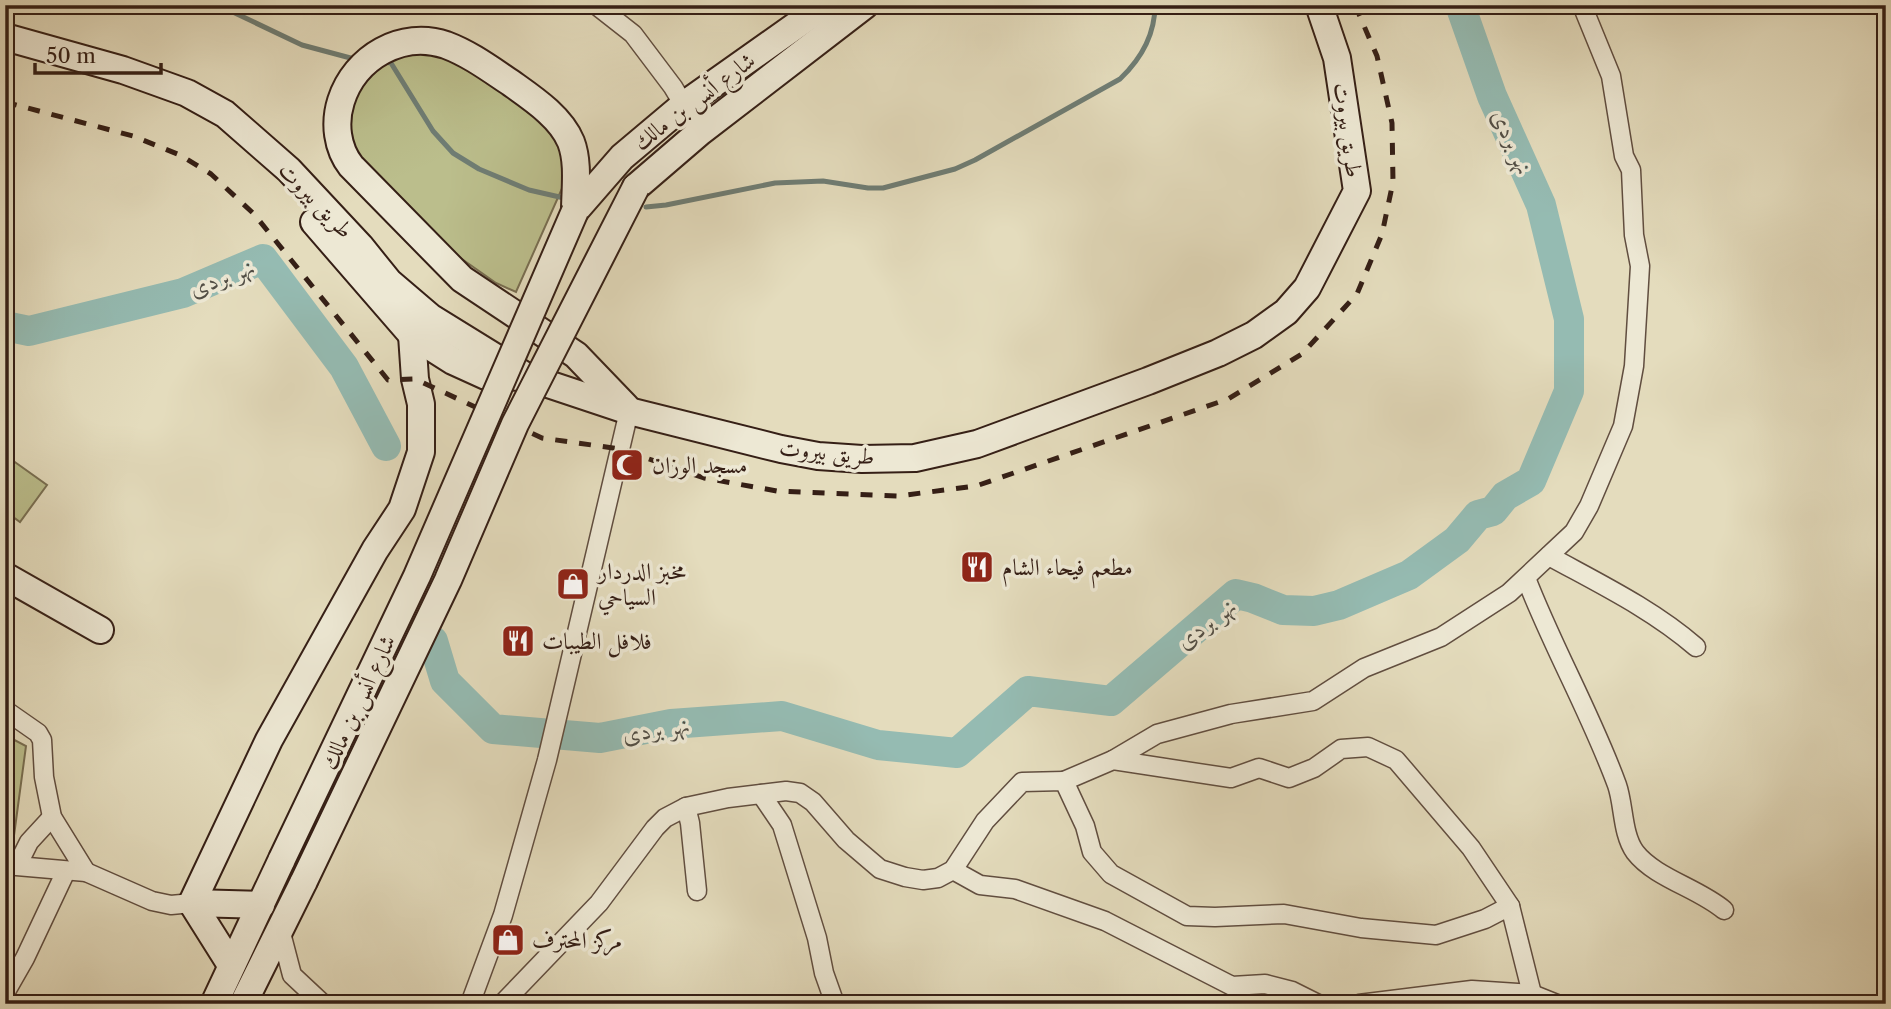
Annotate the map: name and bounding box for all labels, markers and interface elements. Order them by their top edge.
scale bar [35,32,161,76]
text: 50 m [46,43,96,68]
street label: شارع أنس بن مالك [626,44,764,161]
street label: طريق بيروت [1326,81,1369,179]
water label: نهر بردى [1485,105,1540,179]
street label: طريق بيروت [272,156,359,245]
water label: نهر بردى [185,251,259,304]
street label: طريق بيروت [778,433,876,472]
mosque icon: مسجد الوزان [608,446,646,484]
place label: مسجد الوزان [652,451,748,480]
restaurant icon: مطعم فيحاء الشام [958,548,996,586]
place label: مطعم فيحاء الشام [1002,553,1133,589]
place label: مخبز الدردار السياحي [596,557,686,616]
shop icon: مخبز الدردار السياحي [554,565,592,603]
water label: نهر بردى [1170,591,1243,656]
restaurant icon: فلافل الطيبات [499,622,537,660]
place label: فلافل الطيبات [542,627,652,658]
street label: شارع أنس بن مالك [313,629,407,776]
water label: نهر بردى [620,709,692,750]
shop icon: مركز المحترف [489,921,527,959]
place label: مركز المحترف [532,926,622,956]

